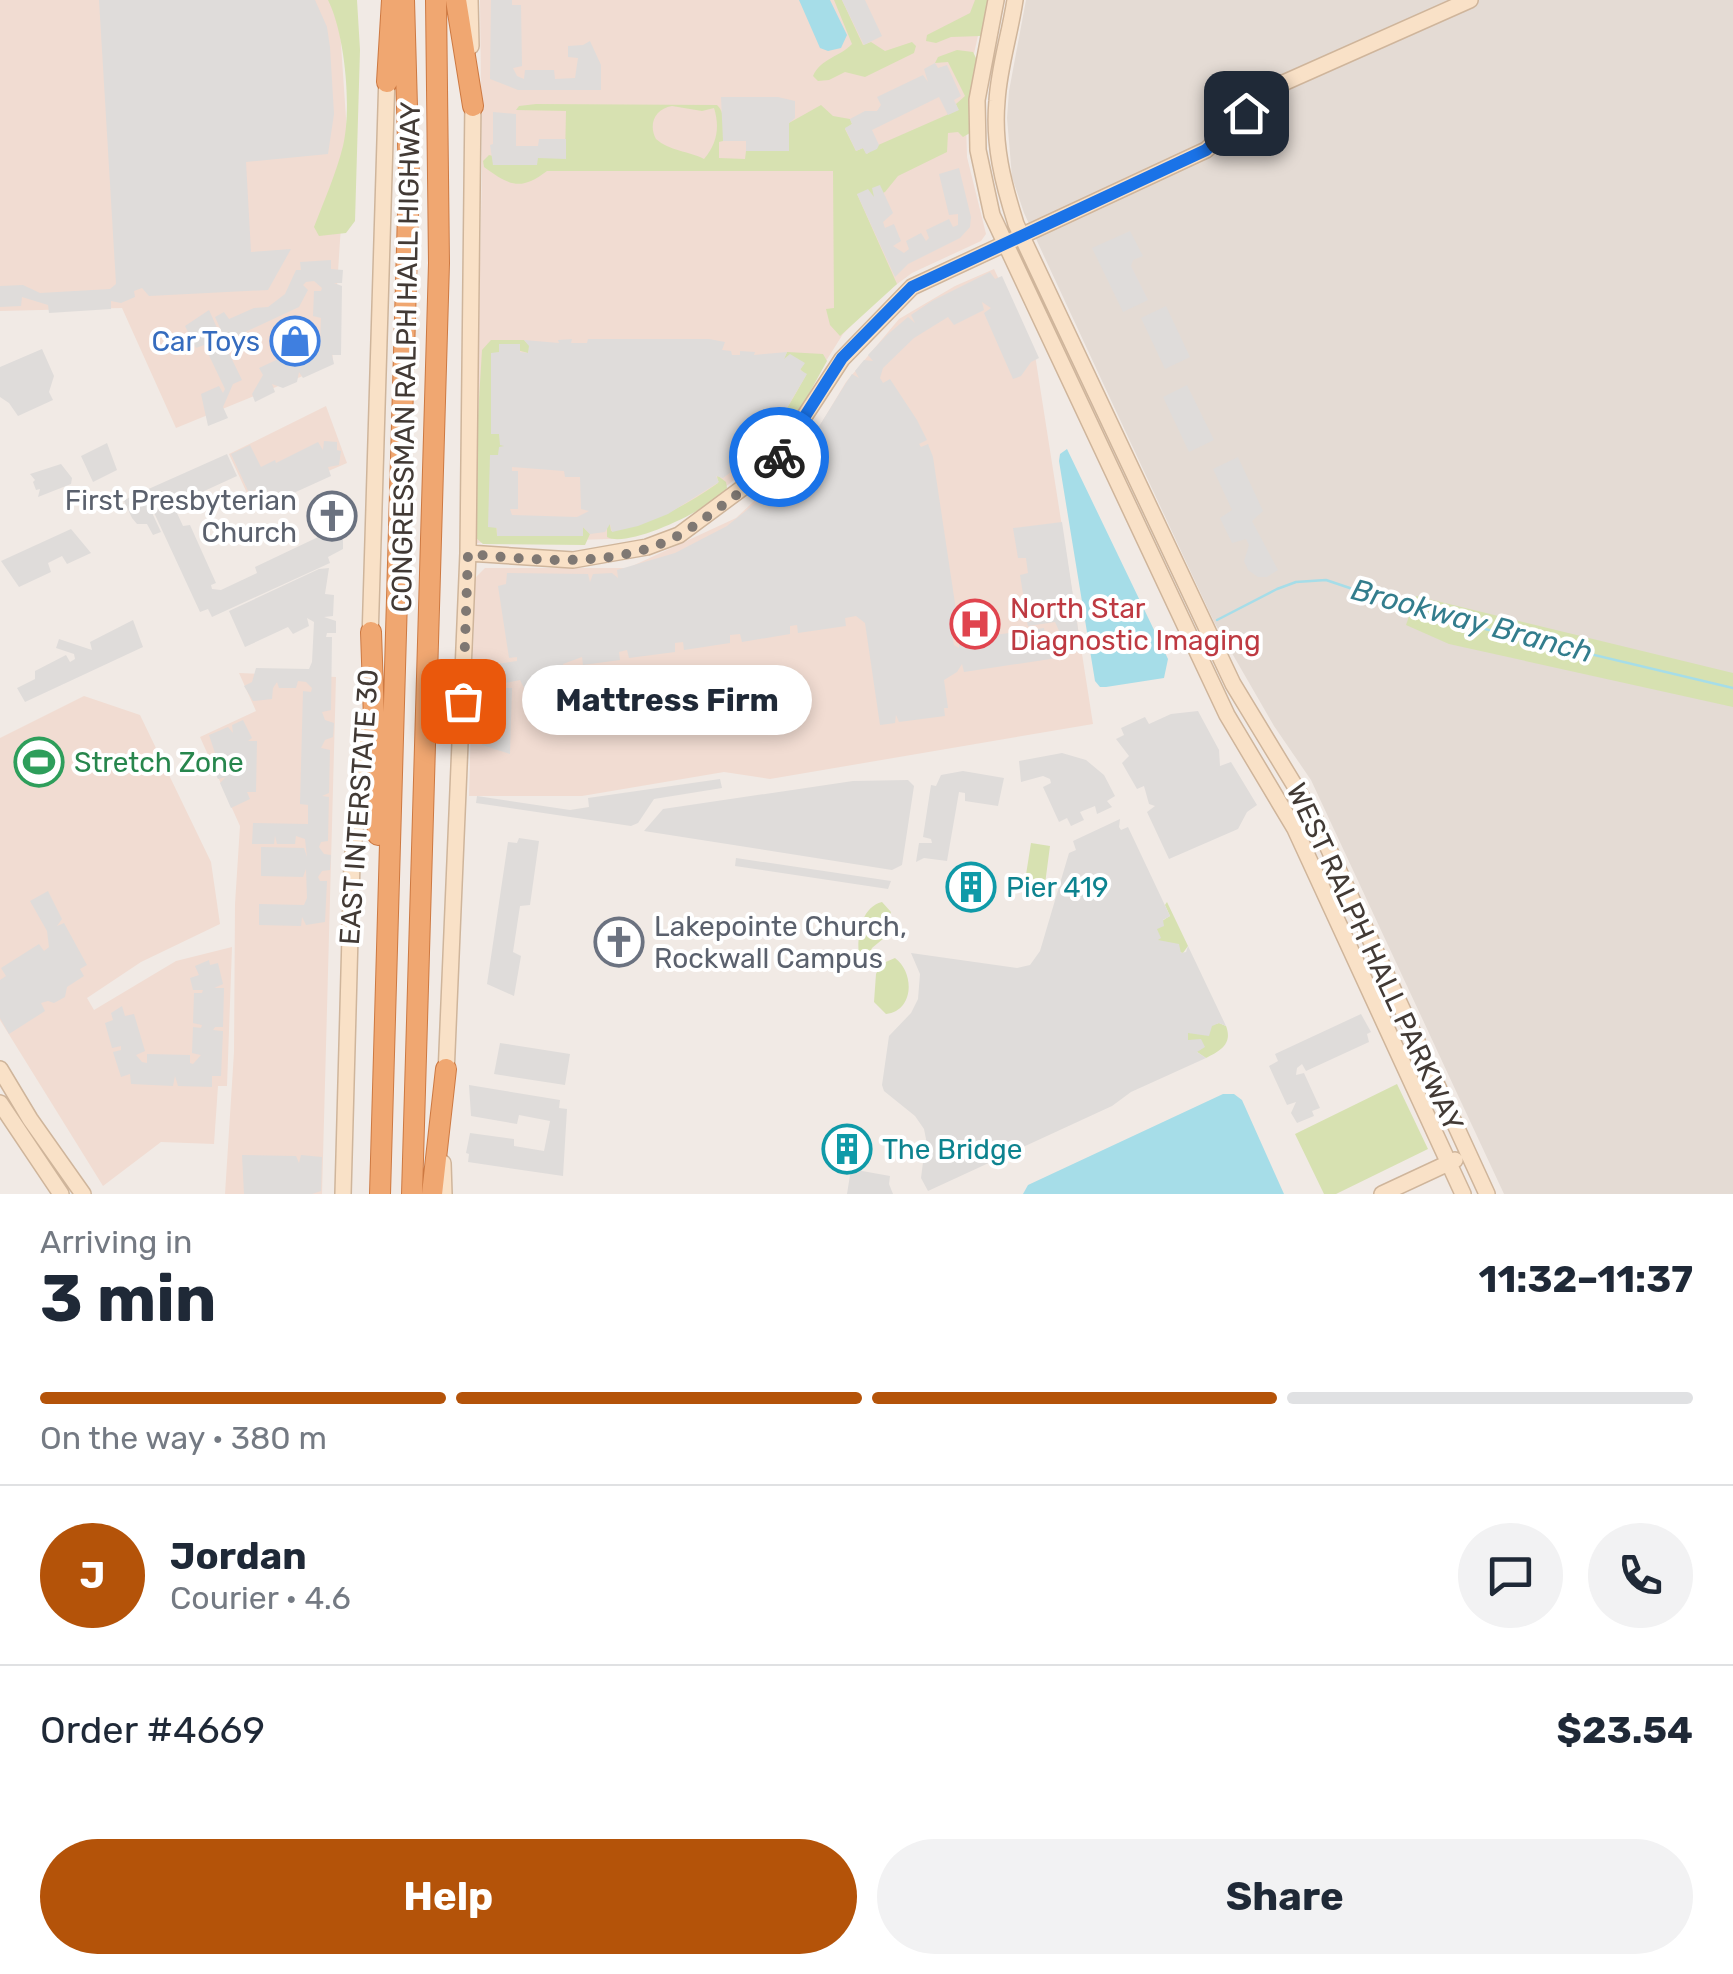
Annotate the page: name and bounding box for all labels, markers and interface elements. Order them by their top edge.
pin [1204,71,1289,156]
icon: home [1219,86,1274,141]
street label: CONGRESSMAN RALPH HALL HIGHWAY [385,101,427,613]
shop icon: Car Toys [269,315,321,367]
place label: Car Toys [151,325,260,358]
courier [729,407,829,507]
icon: bike [752,430,807,485]
place label: First Presbyterian Church [65,484,297,549]
church icon: First Presbyterian Church [306,490,358,542]
water label: Brookway Branch [1347,571,1597,671]
place label: North Star Diagnostic Imaging [1010,592,1261,657]
hospital icon: North Star Diagnostic Imaging [949,598,1001,650]
pin [421,659,506,744]
callout: Mattress Firm [523,666,813,736]
street label: EAST INTERSTATE 30 [333,668,385,946]
icon: bag [436,674,491,729]
text: Mattress Firm [555,681,779,719]
sports icon: Stretch Zone [13,736,65,788]
place label: Stretch Zone [74,746,244,779]
street label: WEST RALPH HALL PARKWAY [1280,778,1470,1136]
building icon: Pier 419 [945,861,997,913]
place label: Pier 419 [1006,871,1109,904]
place label: Lakepointe Church, Rockwall Campus [654,910,907,975]
church icon: Lakepointe Church, Rockwall Campus [593,916,645,968]
building icon: The Bridge [821,1123,873,1175]
place label: The Bridge [882,1133,1022,1166]
text: Arriving in [40,1223,192,1261]
text: 11:32–11:37 [1479,1256,1693,1302]
text: 3 min [40,1260,217,1337]
text: On the way · 380 m [40,1419,327,1457]
button: chat [1458,1523,1563,1628]
button: phone [1588,1523,1693,1628]
text: Jordan [170,1533,307,1579]
text: J [80,1552,105,1598]
text: Courier · 4.6 [170,1579,351,1617]
text: Order #4669 [40,1707,265,1753]
text: $23.54 [1557,1707,1693,1753]
button: Help [40,1839,857,1954]
button: Share [877,1839,1693,1954]

